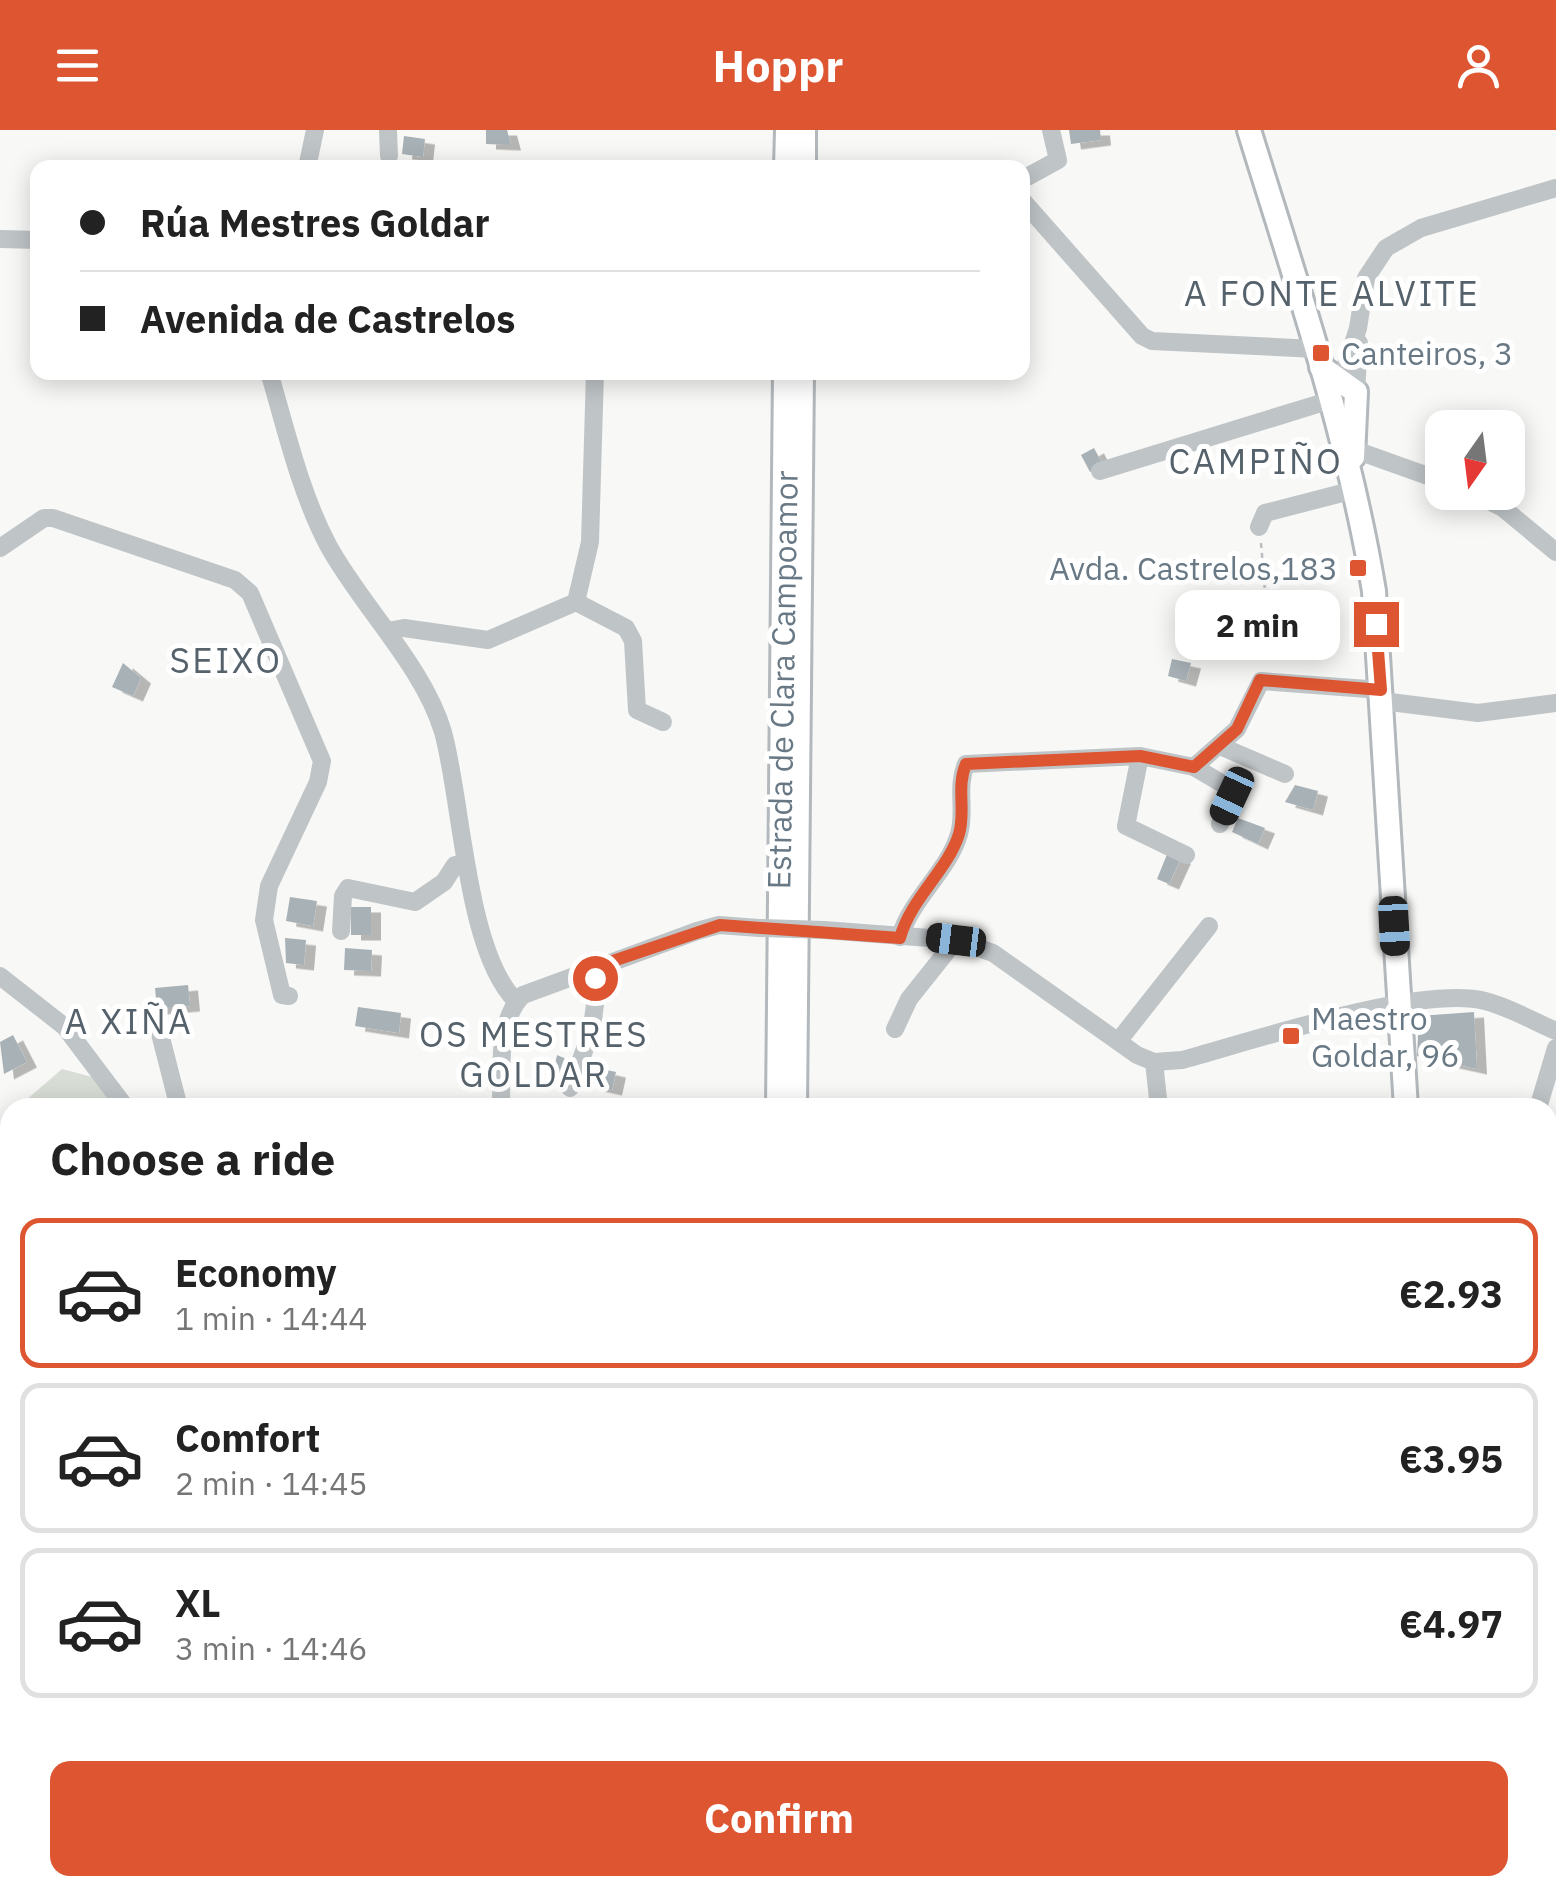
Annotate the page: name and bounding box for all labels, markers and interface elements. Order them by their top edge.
text: Hoppr [713,36,843,94]
icon: menu [50,38,105,93]
icon: person [1451,38,1506,93]
text: Rúa Mestres Goldar [140,198,490,247]
district label: A FONTE ALVITE [1184,270,1480,316]
text: Avenida de Castrelos [140,294,515,343]
place label: Canteiros, 3 [1341,332,1513,374]
marker: Canteiros, 3 [1310,342,1332,364]
north arrow [1425,410,1525,510]
map controls [1425,410,1525,510]
district label: CAMPIÑO [1169,438,1343,484]
street label: Estrada de Clara Campoamor [757,470,807,890]
place label: Avda. Castrelos,183 [1049,547,1338,589]
marker: Avda. Castrelos,183 [1347,557,1369,579]
callout: 2 min [1176,589,1341,659]
route end [1354,602,1399,647]
text: 2 min [1216,604,1299,646]
district label: SEIXO [170,637,282,683]
car [1206,762,1258,830]
car [1377,895,1411,957]
car [924,921,988,959]
route start [573,956,618,1001]
place label: Maestro Goldar, 96 [1311,997,1459,1076]
district label: A XIÑA [65,998,193,1044]
district label: OS MESTRES GOLDAR [419,1011,649,1097]
marker: Maestro Goldar, 96 [1280,1025,1302,1047]
text: Choose a ride [50,1129,335,1187]
icon: car [55,1248,145,1338]
text: Economy [175,1248,337,1297]
text: €2.93 [1399,1269,1503,1318]
text: 1 min · 14:44 [175,1297,368,1339]
icon: car [55,1413,145,1503]
text: Comfort [175,1413,320,1462]
text: €3.95 [1399,1434,1503,1483]
text: 2 min · 14:45 [175,1462,368,1504]
icon: car [55,1578,145,1668]
text: XL [175,1578,221,1627]
text: €4.97 [1399,1599,1503,1648]
text: 3 min · 14:46 [175,1627,368,1669]
button: Confirm [50,1761,1508,1876]

